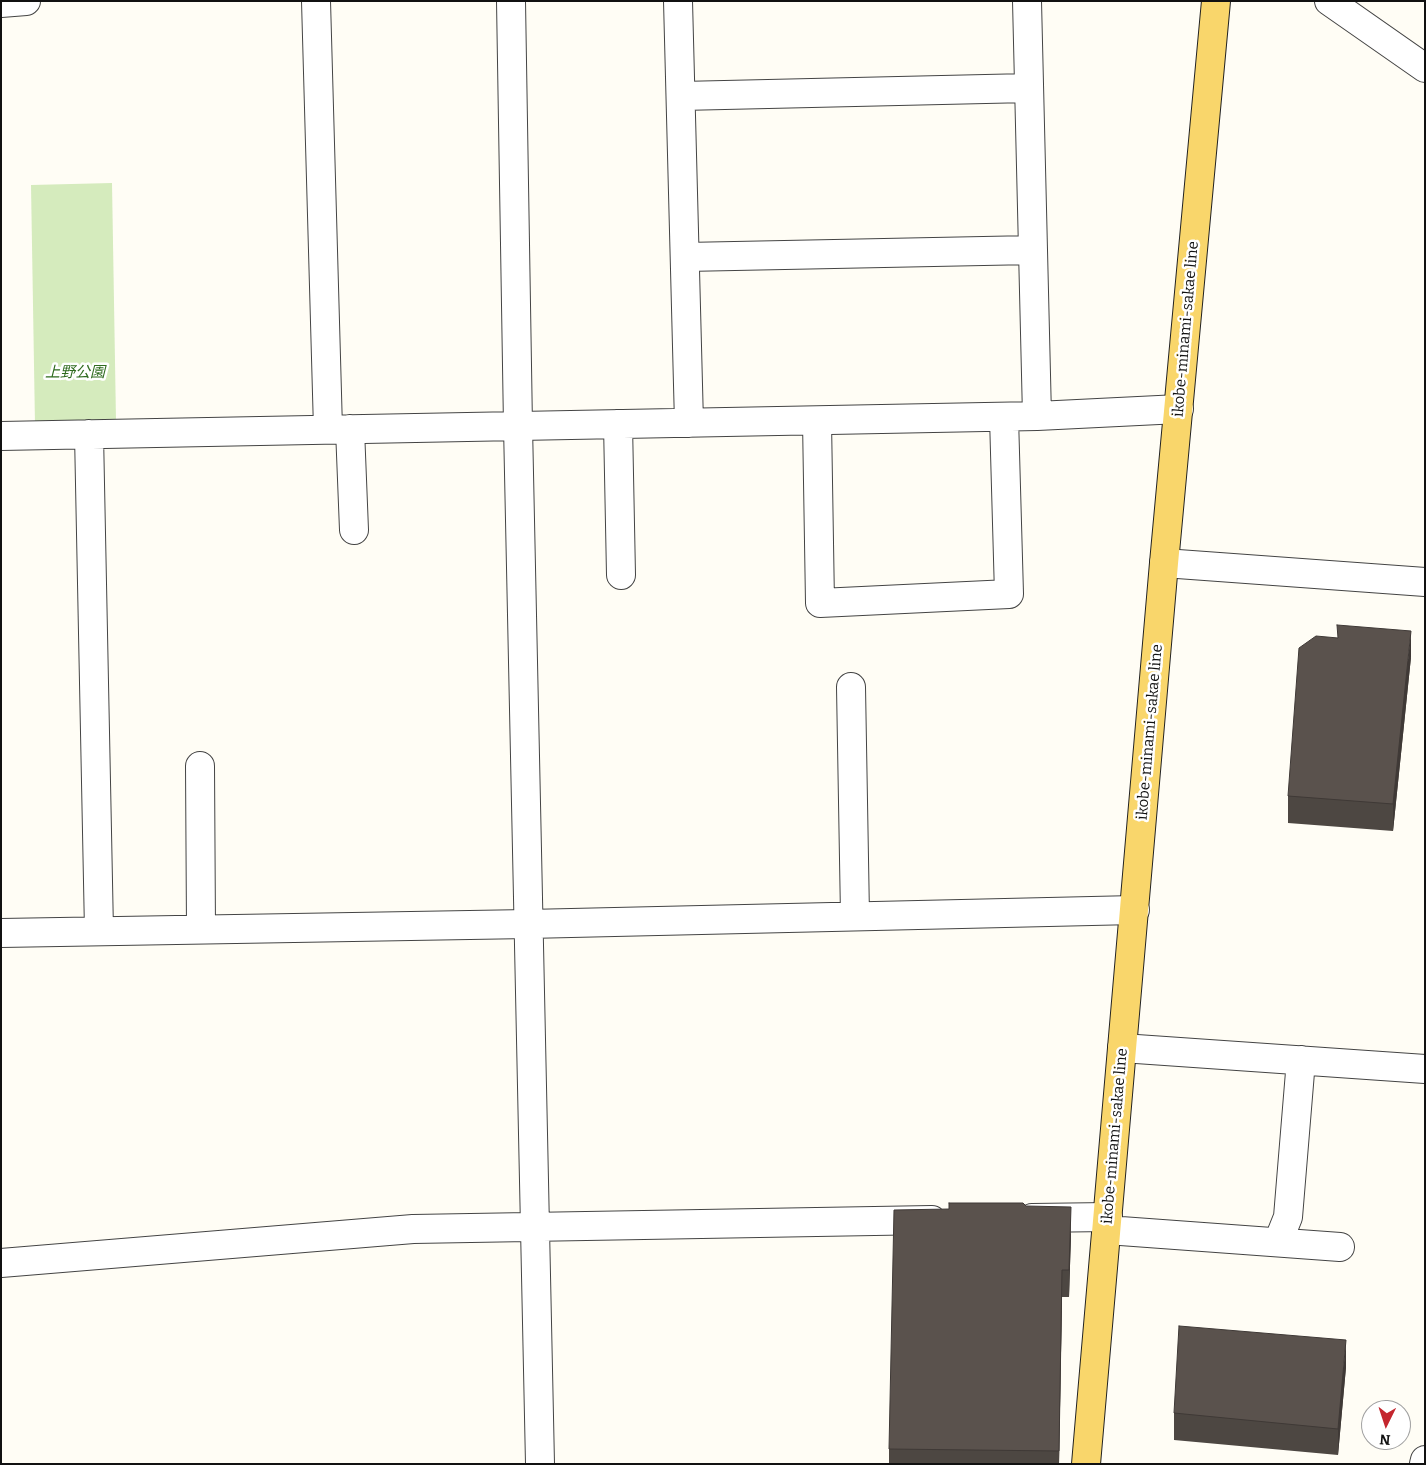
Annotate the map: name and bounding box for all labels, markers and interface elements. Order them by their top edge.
street label: ikobe-minami-sakae line [1169,240,1203,418]
park label: 上野公園 [45,364,105,382]
street label: ikobe-minami-sakae line [1133,643,1167,821]
street label: ikobe-minami-sakae line [1098,1047,1132,1225]
north arrow [1361,1400,1411,1450]
text: N [1379,1431,1391,1448]

